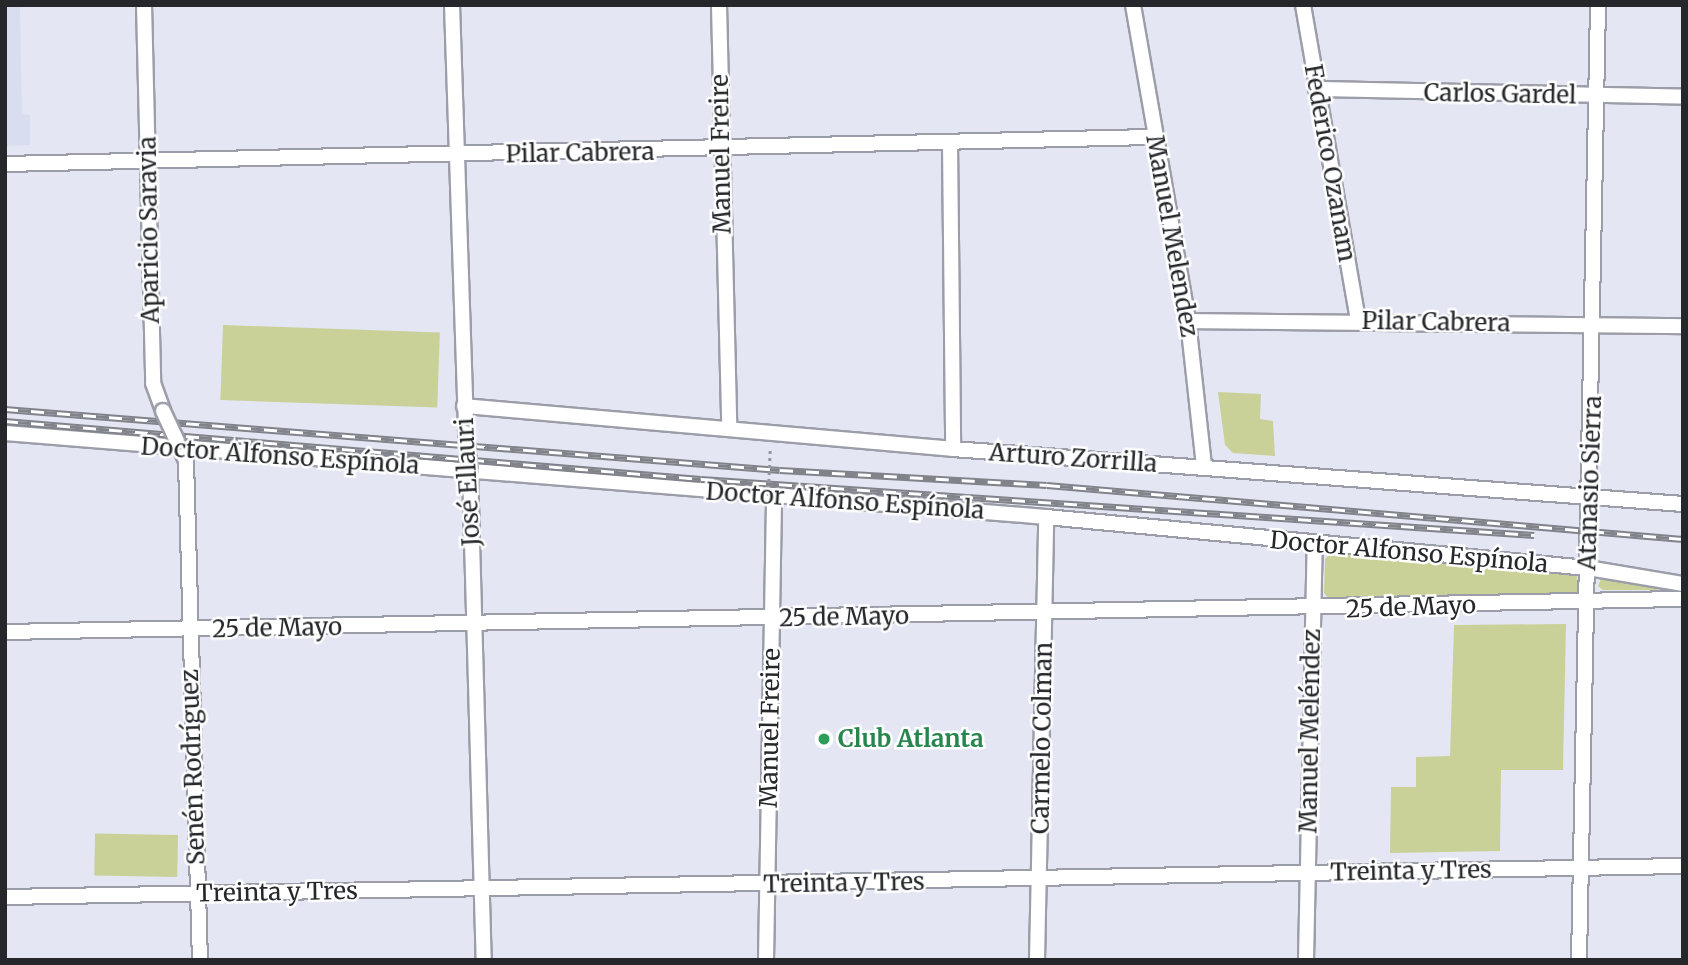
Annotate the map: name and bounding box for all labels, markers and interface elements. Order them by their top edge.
street label: Federico Ozanam [1298,62,1362,264]
street label: Manuel Freire [705,74,737,234]
street label: Carlos Gardel [1423,78,1577,110]
street label: Manuel Melendez [1140,133,1204,339]
street label: Aparicio Saravia [133,136,165,324]
street label: Pilar Cabrera [505,137,655,169]
street label: Pilar Cabrera [1361,306,1511,338]
street label: Atanasio Sierra [1573,395,1607,571]
street label: José Ellauri [450,417,486,547]
street label: Doctor Alfonso Espínola [140,432,420,480]
street label: Arturo Zorrilla [988,438,1158,478]
street label: Doctor Alfonso Espínola [705,477,985,525]
street label: Doctor Alfonso Espínola [1269,525,1549,579]
street label: 25 de Mayo [1346,590,1476,624]
street label: 25 de Mayo [779,601,909,633]
street label: 25 de Mayo [212,612,342,644]
street label: Manuel Meléndez [1294,628,1326,834]
street label: Carmelo Colman [1026,642,1058,834]
street label: Manuel Freire [754,648,786,808]
street label: Senén Rodríguez [175,668,211,866]
place label: Club Atlanta [838,725,984,753]
marker: Club Atlanta [816,731,832,747]
street label: Treinta y Tres [1330,855,1492,887]
street label: Treinta y Tres [763,867,925,899]
street label: Treinta y Tres [196,876,358,908]

